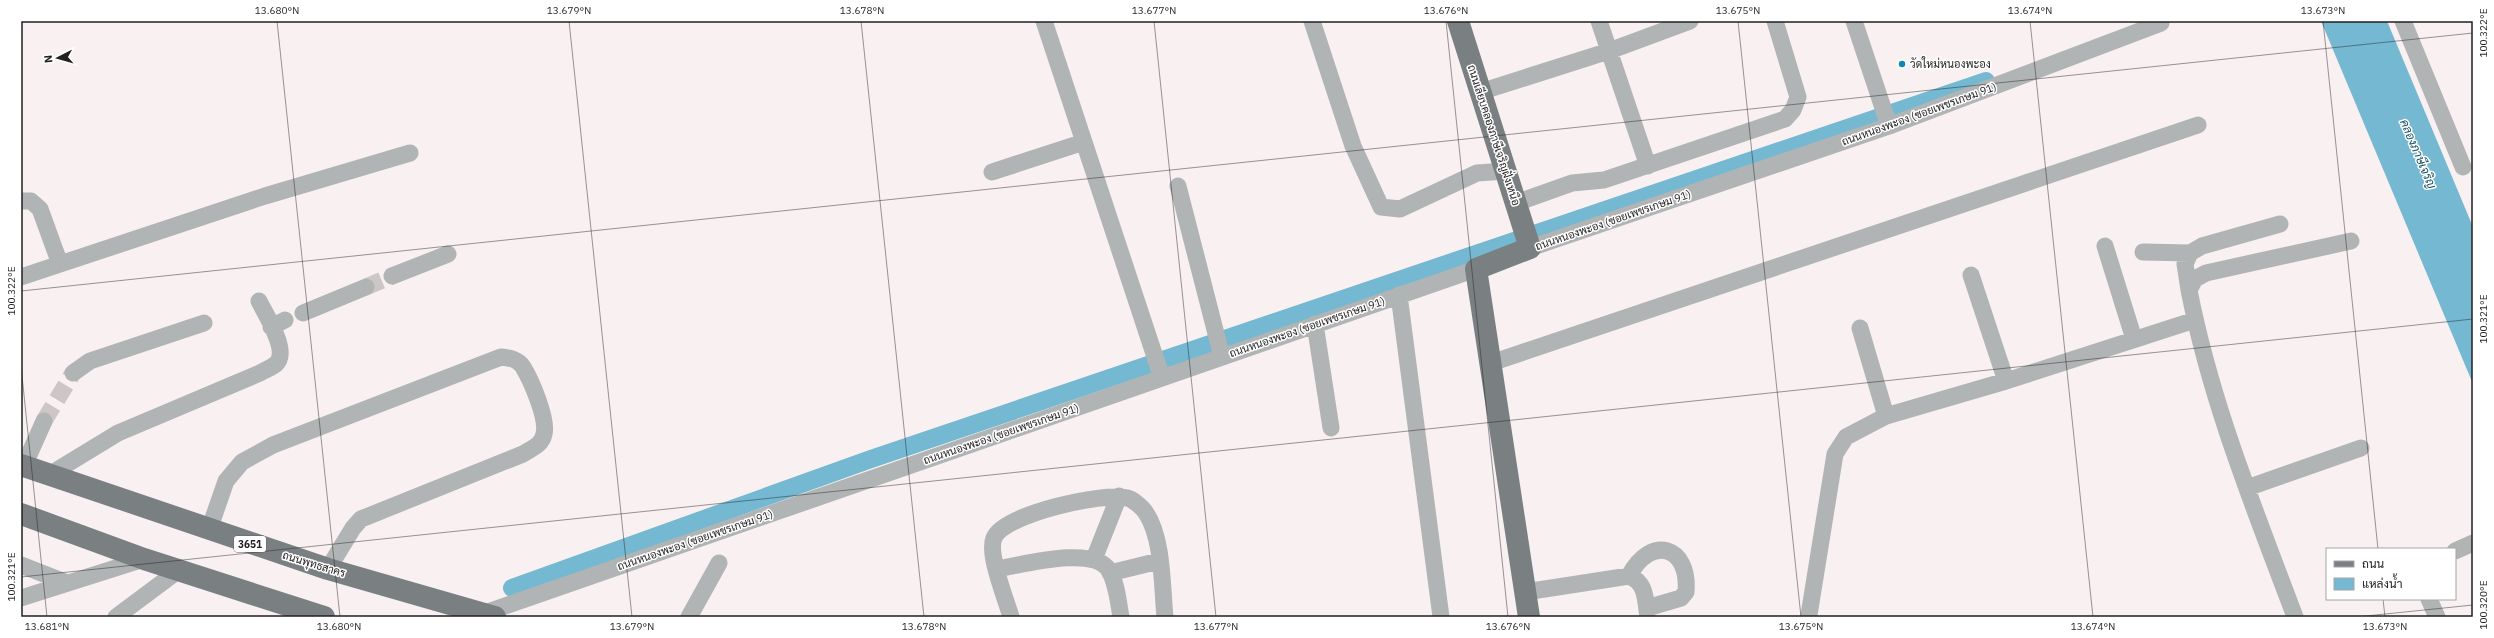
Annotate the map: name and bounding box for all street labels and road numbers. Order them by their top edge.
street label: ถนนเลียบคลองภาษีเจริญฝั่งเหนือ [1465,62,1527,207]
street label: ถนนหนองพะอง (ซอยเพชรเกษม 91) [1840,79,1998,149]
street label: ถนนหนองพะอง (ซอยเพชรเกษม 91) [1533,187,1693,253]
street label: ถนนหนองพะอง (ซอยเพชรเกษม 91) [1227,294,1387,360]
street label: ถนนหนองพะอง (ซอยเพชรเกษม 91) [921,401,1081,467]
street label: ถนนหนองพะอง (ซอยเพชรเกษม 91) [615,507,775,573]
road number: 3651 [234,536,266,552]
street label: ถนนพุทธสาคร [280,548,347,582]

